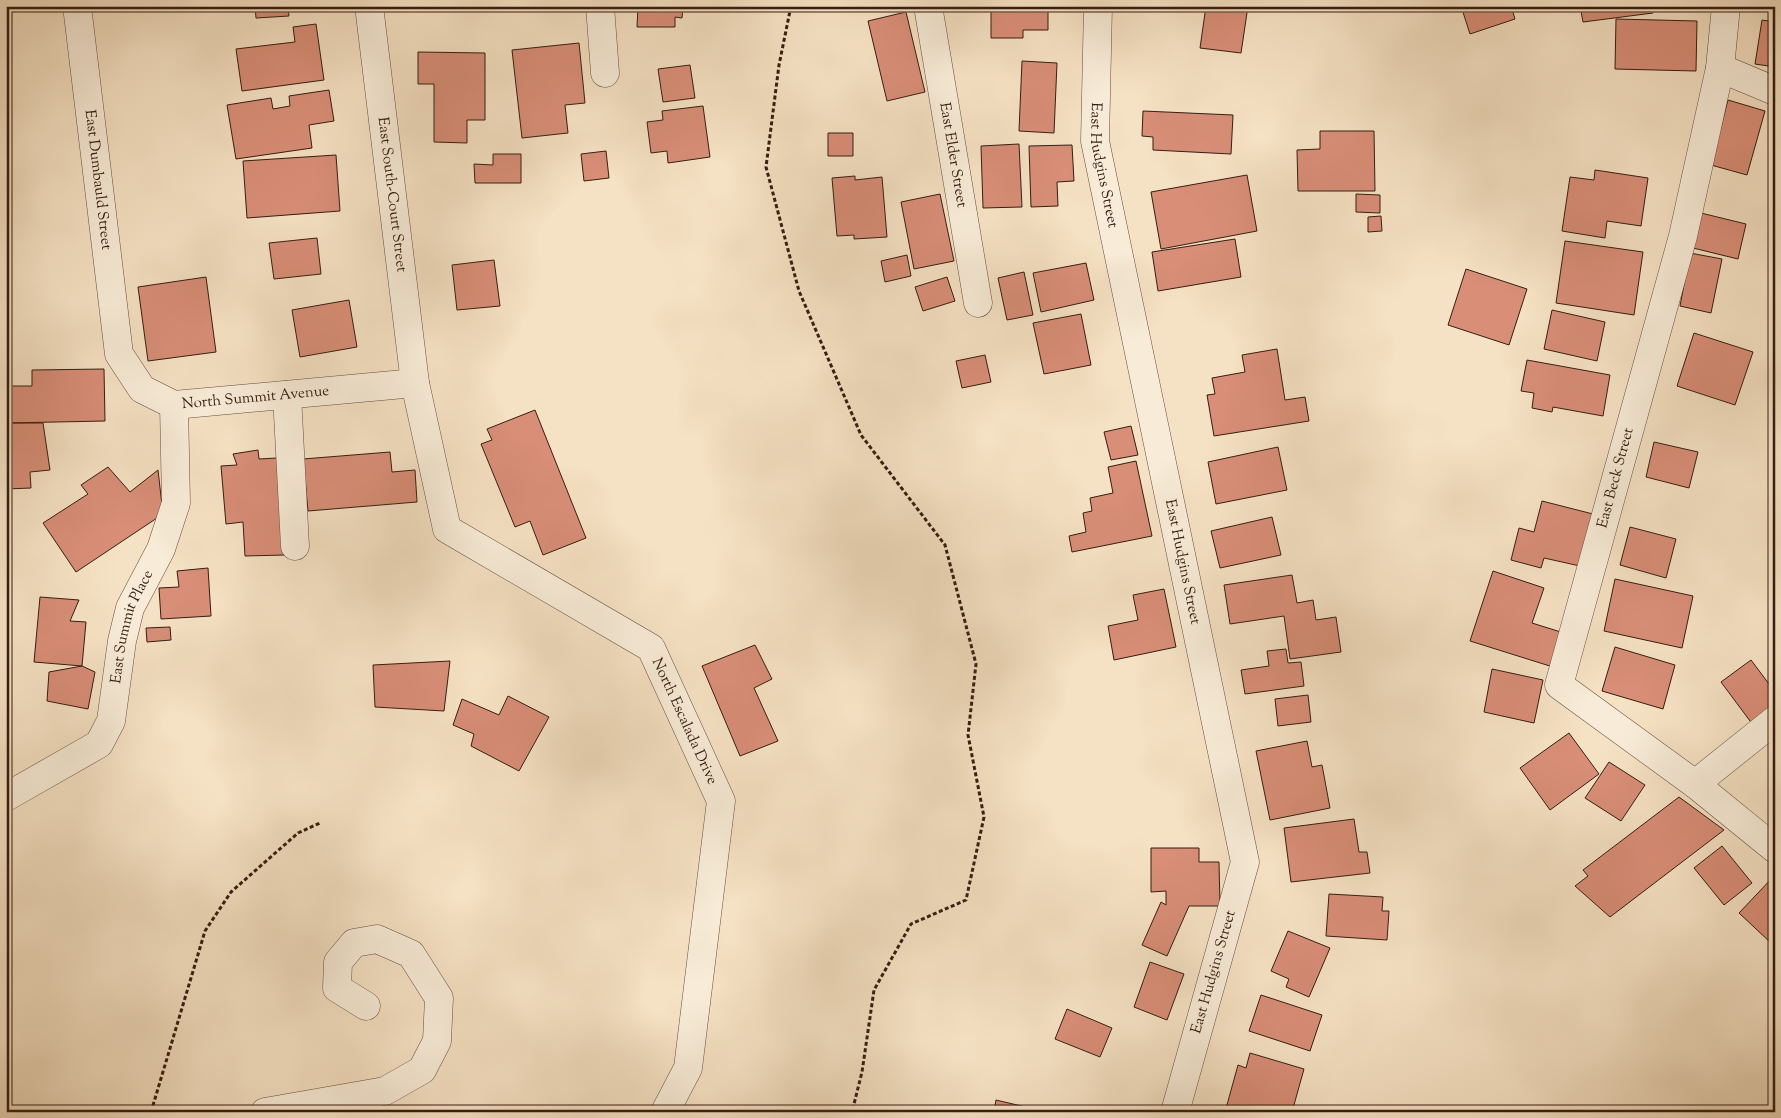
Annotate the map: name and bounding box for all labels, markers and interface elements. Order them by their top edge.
street label: East Elder Street [934,101,972,209]
street label: East Hudgins Street [1084,102,1123,230]
street label: East Dumbauld Street [79,108,117,251]
street label: East South-Court Street [372,116,412,273]
street label: North Summit Avenue [181,380,330,415]
street label: East Beck Street [1592,425,1640,531]
street label: East Hudgins Street [1159,497,1206,626]
street label: East Summit Place [106,566,159,685]
street label: North Escalada Drive [646,655,723,788]
street label: East Hudgins Street [1186,908,1242,1036]

